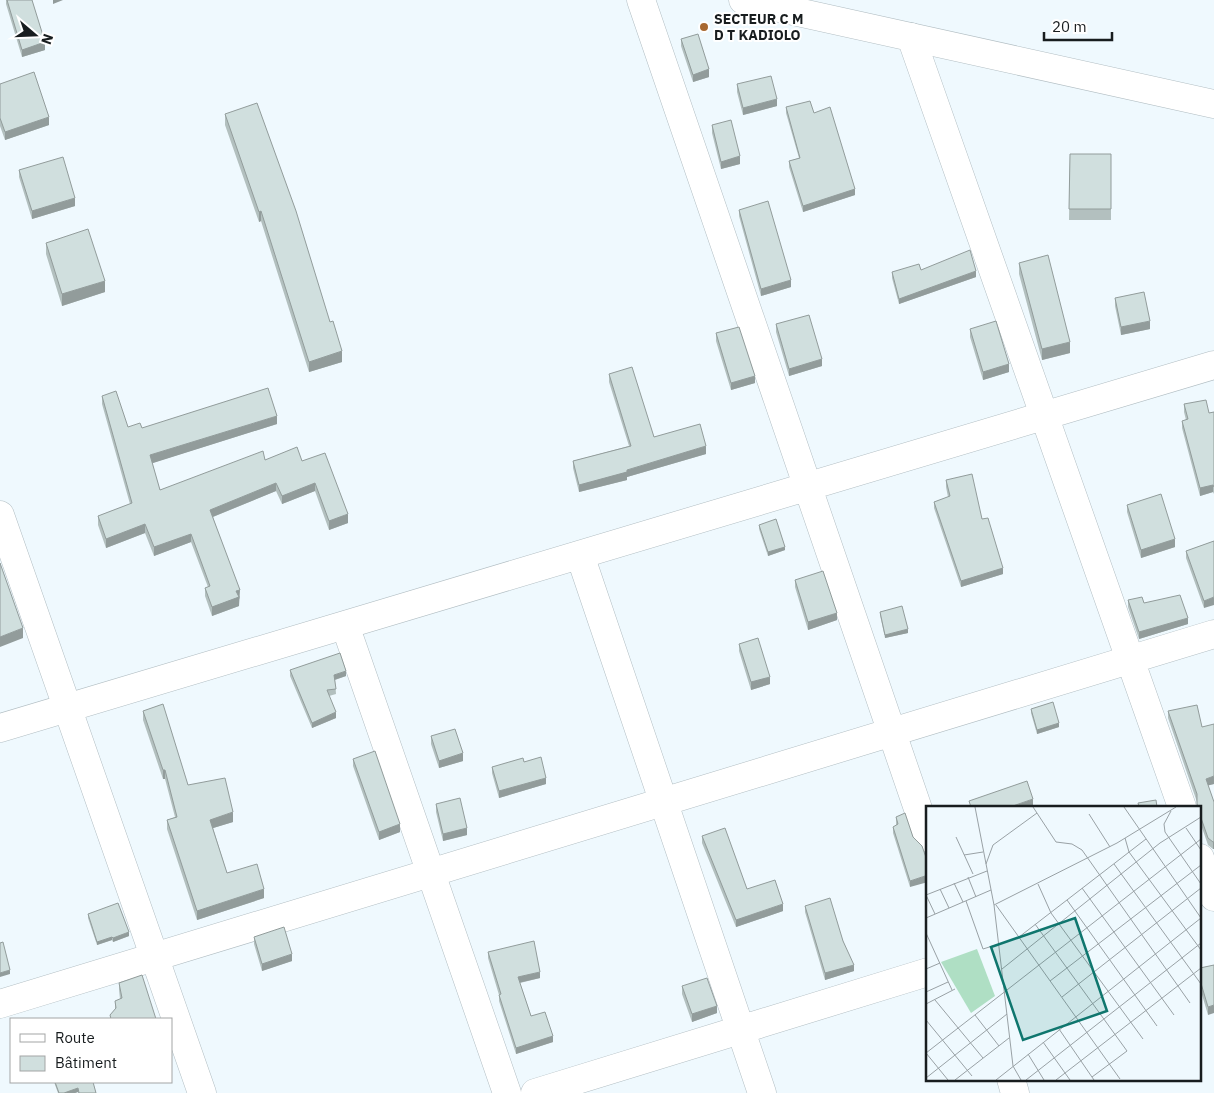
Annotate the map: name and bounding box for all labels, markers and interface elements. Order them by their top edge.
north arrow [10,10,60,60]
place label: SECTEUR C M D T KADIOLO [714,10,803,44]
scale bar [1044,10,1112,42]
text: 20 m [1052,17,1087,36]
marker: SECTEUR C M D T KADIOLO [698,21,710,33]
text: N [37,32,57,47]
inset map [926,806,1202,1080]
legend [10,1018,172,1083]
text: Route [55,1028,95,1047]
text: Bâtiment [55,1053,117,1072]

